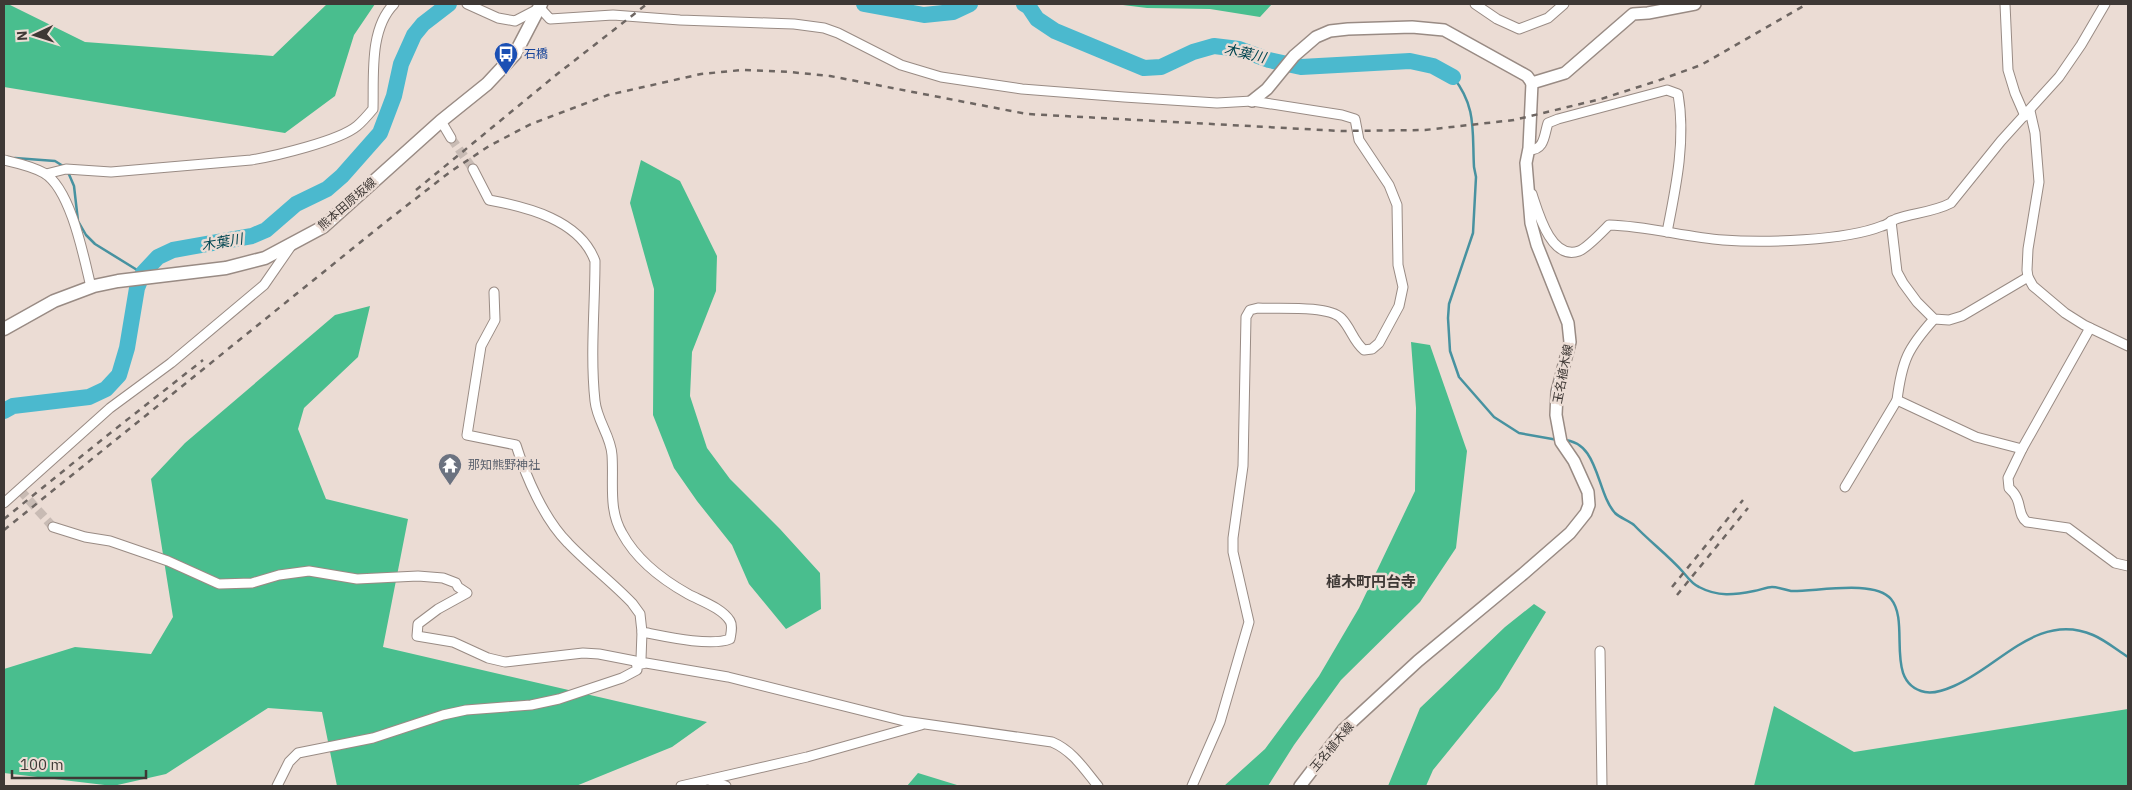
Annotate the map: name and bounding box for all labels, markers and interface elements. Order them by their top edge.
north arrow [10,10,60,60]
text: N [13,30,31,42]
water label: 木葉川 [1223,40,1269,67]
bus stop icon: 石橋 [493,41,519,75]
place label: 石橋 [524,46,548,61]
street label: 熊本田原坂線 [315,174,379,233]
water label: 木葉川 [200,229,246,255]
street label: 玉名植木線 [1549,343,1576,405]
temple icon: 那知熊野神社 [437,452,463,486]
place label: 那知熊野神社 [468,457,540,472]
district label: 植木町円台寺 [1326,572,1416,591]
street label: 玉名植木線 [1307,719,1357,774]
scale bar [12,748,146,780]
text: 100 m [20,755,64,774]

